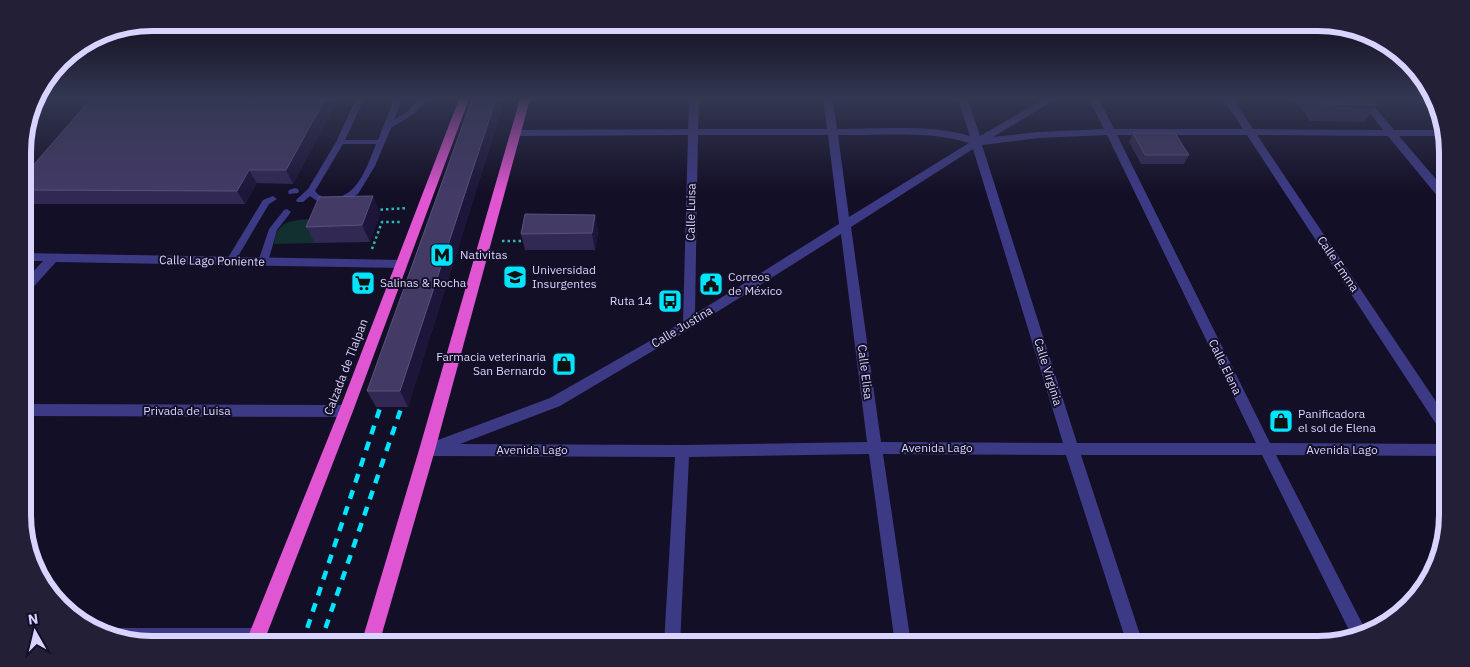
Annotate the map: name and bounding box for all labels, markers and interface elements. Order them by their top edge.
street label: Calle Luisa [682,182,699,241]
street label: Calle Emma [1314,233,1363,295]
metro station icon: Nativitas [429,242,455,268]
place label: Nativitas [460,247,508,262]
street label: Calle Lago Poniente [159,252,265,269]
place label: Universidad Insurgentes [532,262,597,291]
school or university icon: Universidad Insurgentes [502,264,528,290]
place label: Correos de México [728,269,783,298]
supermarket icon: Salinas & Rocha [350,270,376,296]
public building icon: Correos de México [698,271,724,297]
place label: Salinas & Rocha [380,275,467,290]
bus stop icon: Ruta 14 [657,288,683,314]
place label: Ruta 14 [610,293,652,308]
street label: Calle Justina [648,302,716,351]
street label: Calzada de Tlalpan [320,317,371,417]
street label: Calle Virginia [1031,336,1066,408]
street label: Calle Elena [1206,337,1246,397]
street label: Calle Elisa [855,344,876,401]
place label: Farmacia veterinaria San Bernardo [436,349,547,378]
shop icon: Farmacia veterinaria San Bernardo [551,351,577,377]
street label: Privada de Luisa [143,403,231,418]
place label: Panificadora el sol de Elena [1298,406,1376,435]
shop icon: Panificadora el sol de Elena [1268,408,1294,434]
street label: Avenida Lago [901,440,973,455]
street label: Avenida Lago [496,442,568,457]
street label: Avenida Lago [1306,442,1378,457]
north arrow [10,607,60,657]
text: N [27,610,39,629]

